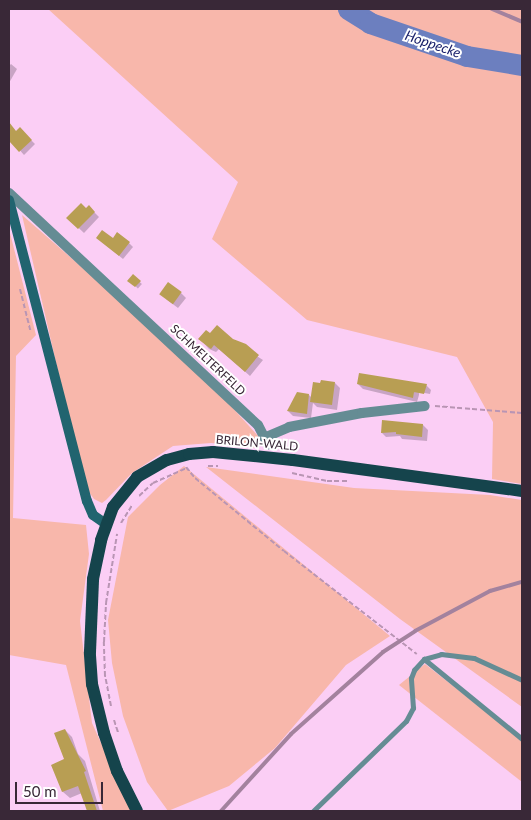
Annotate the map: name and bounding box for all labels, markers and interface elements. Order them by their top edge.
water label: Hoppecke [403,27,463,61]
street label: SCHMELTERFELD [167,322,249,398]
street label: BRILON-WALD [215,432,299,454]
scale bar [18,772,105,804]
text: 50 m [23,782,57,800]

